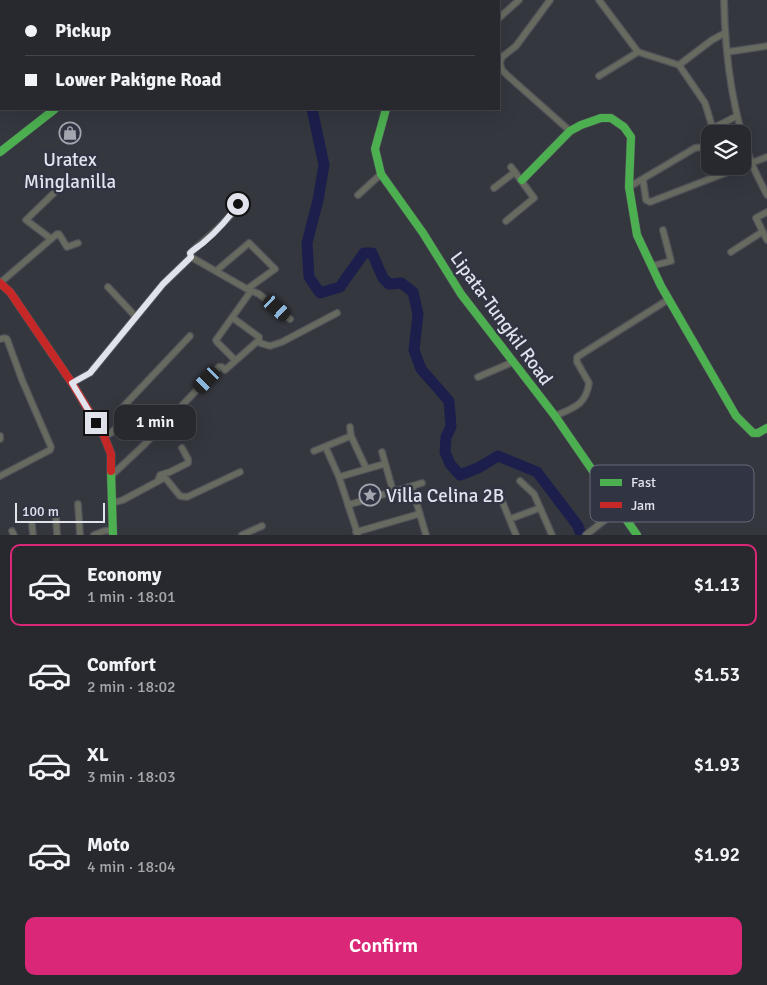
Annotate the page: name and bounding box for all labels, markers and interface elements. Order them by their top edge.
text: Pickup [55,19,111,43]
text: Lower Pakigne Road [55,68,221,92]
shop icon: Uratex Minglanilla [58,121,82,145]
map controls [701,125,751,175]
button: layers [701,125,751,175]
place label: Uratex Minglanilla [24,148,116,194]
route start [227,193,249,215]
street label: Lipata-Tungkil Road [445,247,558,390]
car [260,292,293,324]
car [191,364,222,396]
callout: 1 min [114,406,196,440]
route end [85,412,107,434]
text: 1 min [136,412,174,432]
legend [590,465,754,522]
text: Fast [631,474,656,491]
place icon: Villa Celina 2B [358,483,382,507]
place label: Villa Celina 2B [386,484,504,508]
text: Jam [631,497,655,514]
scale bar [15,500,105,523]
text: 100 m [22,503,59,520]
icon: car [27,563,72,608]
text: Economy [87,563,161,587]
text: $1.13 [694,573,740,597]
text: 1 min · 18:01 [87,587,176,607]
icon: car [27,653,72,698]
text: Comfort [87,653,156,677]
text: $1.53 [694,663,740,687]
text: 2 min · 18:02 [87,677,176,697]
icon: car [27,743,72,788]
text: XL [87,743,109,767]
text: $1.93 [694,753,740,777]
text: 3 min · 18:03 [87,767,176,787]
icon: car [27,833,72,878]
text: Moto [87,833,130,857]
text: $1.92 [694,843,740,867]
text: 4 min · 18:04 [87,857,176,877]
button: Confirm [25,917,742,975]

